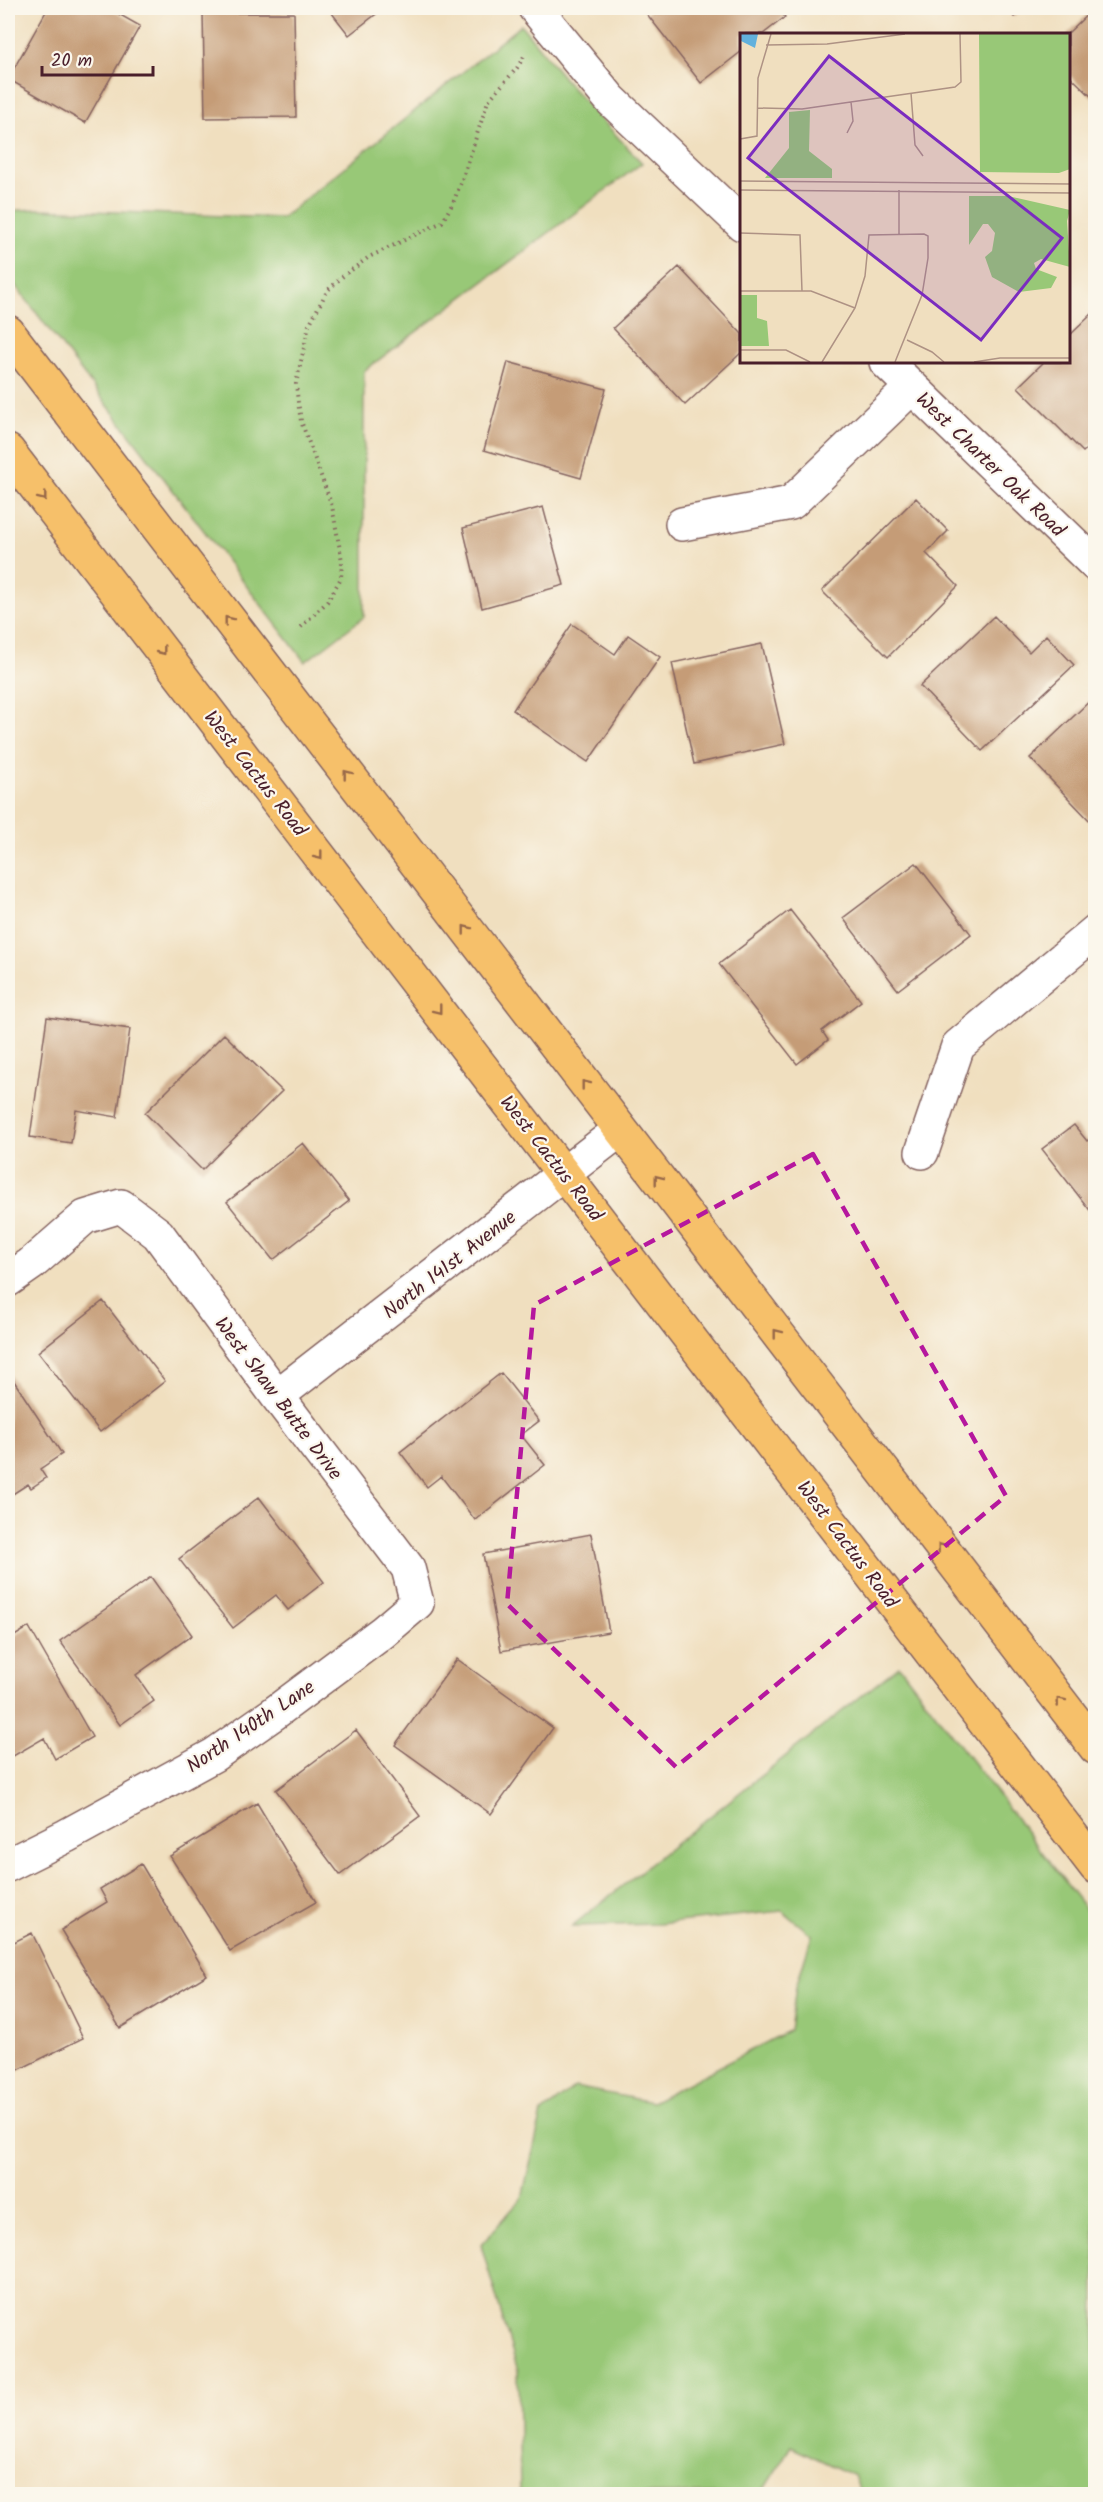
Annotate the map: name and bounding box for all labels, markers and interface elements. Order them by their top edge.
inset map [740,33,1070,363]
scale bar [42,39,153,77]
text: 20 m [51,47,92,76]
street label: West Charter Oak Road [907,385,1073,546]
one-way arrow [36,490,47,501]
one-way arrow [225,615,236,626]
one-way arrow [155,645,166,656]
street label: West Cactus Road [195,704,315,845]
one-way arrow [343,770,354,781]
one-way arrow [312,849,323,860]
one-way arrow [462,925,473,936]
one-way arrow [431,1004,442,1015]
one-way arrow [581,1079,592,1090]
street label: West Cactus Road [491,1089,611,1230]
one-way arrow [654,1175,665,1186]
street label: North 141st Avenue [376,1203,524,1328]
street label: West Shaw Butte Drive [205,1311,350,1488]
one-way arrow [774,1329,785,1340]
street label: West Cactus Road [788,1474,906,1617]
one-way arrow [938,1542,949,1553]
street label: North 140th Lane [180,1673,322,1783]
one-way arrow [1056,1697,1067,1708]

